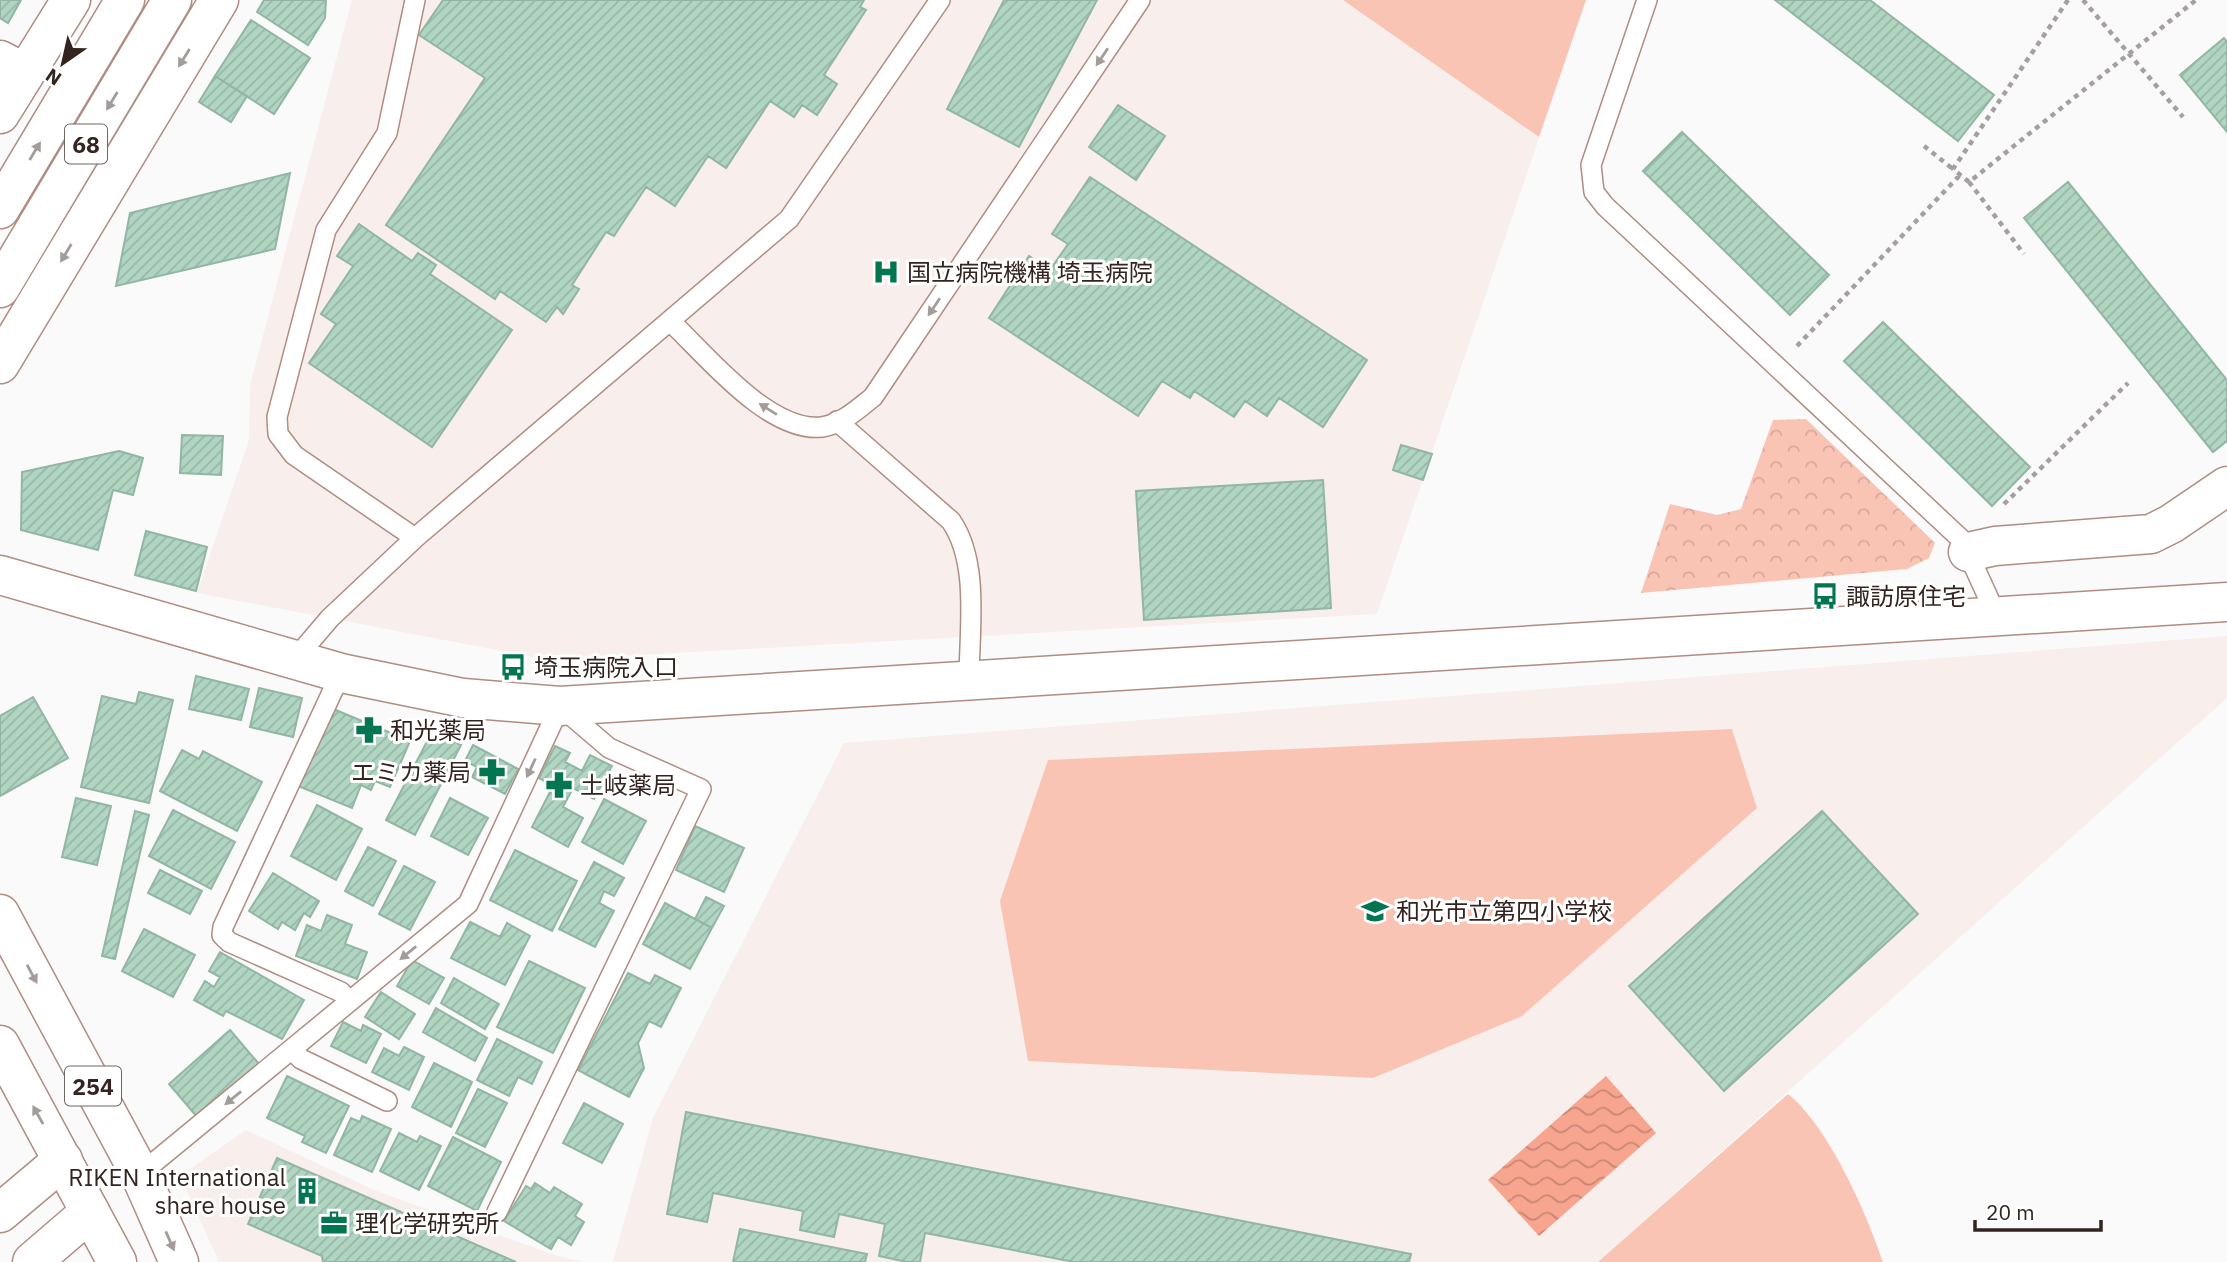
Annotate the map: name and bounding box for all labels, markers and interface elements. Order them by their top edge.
north arrow [28,28,98,98]
one-way arrow [1095,48,1109,66]
one-way arrow [177,49,190,68]
text: N [41,63,66,91]
one-way arrow [106,91,118,110]
road number: 68 [65,125,107,164]
one-way arrow [29,141,41,160]
one-way arrow [61,243,73,263]
place label: 国立病院機構 埼玉病院 [907,256,1153,288]
hospital icon: 国立病院機構 埼玉病院 [871,257,901,287]
one-way arrow [928,297,941,316]
one-way arrow [758,403,777,416]
place label: 諏訪原住宅 [1846,580,1966,612]
bus stop icon: 諏訪原住宅 [1810,581,1840,611]
place label: 埼玉病院入口 [534,651,678,683]
bus stop icon: 埼玉病院入口 [498,652,528,682]
place label: 和光薬局 [390,714,486,746]
pharmacy icon: 和光薬局 [354,715,384,745]
place label: エミカ薬局 [351,756,471,788]
pharmacy icon: エミカ薬局 [477,757,507,787]
one-way arrow [525,758,537,778]
place label: 土岐薬局 [580,769,676,801]
pharmacy icon: 土岐薬局 [544,770,574,800]
place label: 和光市立第四小学校 [1396,895,1612,927]
school or university icon: 和光市立第四小学校 [1360,896,1390,926]
one-way arrow [399,945,417,960]
one-way arrow [27,964,38,984]
road number: 254 [65,1066,121,1106]
one-way arrow [224,1091,242,1106]
one-way arrow [33,1105,45,1125]
place label: RIKEN International share house [68,1161,286,1221]
building icon: RIKEN International share house [292,1176,322,1206]
scale bar [1975,1188,2101,1232]
text: 20 m [1986,1198,2035,1226]
place label: 理化学研究所 [355,1207,499,1239]
office icon: 理化学研究所 [319,1208,349,1238]
one-way arrow [164,1231,176,1251]

